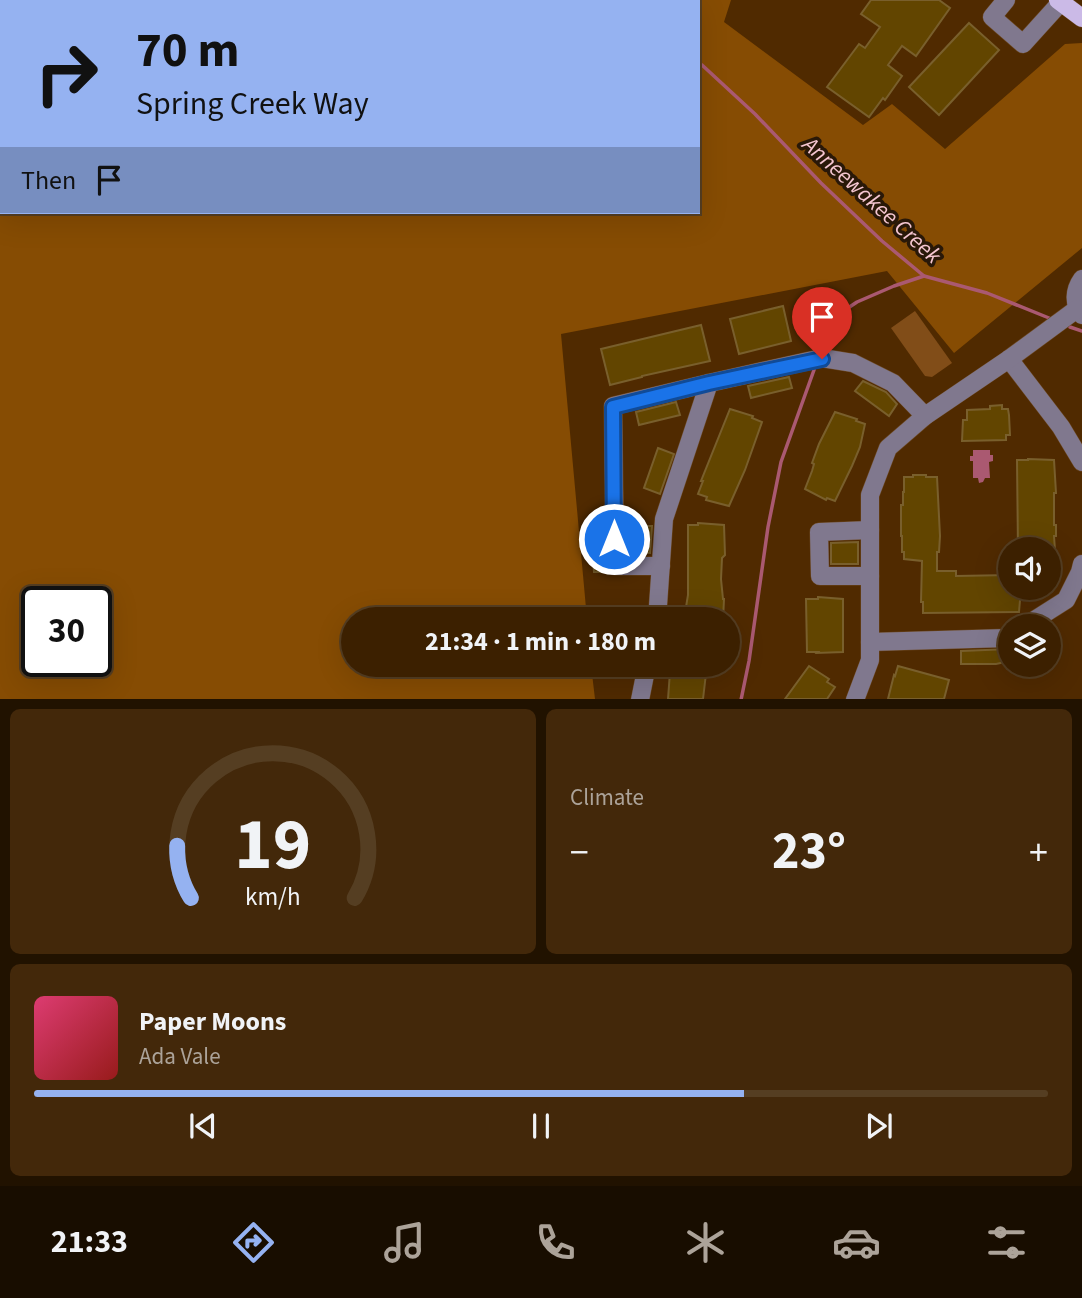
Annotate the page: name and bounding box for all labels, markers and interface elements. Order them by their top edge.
text: 70 m [136,16,240,86]
icon: right [21,28,112,119]
text: Spring Creek Way [136,81,369,127]
water label: Anneewakee Creek [794,127,949,272]
icon: arrive [90,161,128,199]
text: Then [21,162,76,199]
pin [792,287,852,359]
icon: arrive [803,298,841,336]
position arrow [577,502,651,576]
map controls [998,537,1061,677]
button: sound [998,537,1061,600]
speed limit sign: 30 [21,586,112,677]
button: layers [998,614,1061,677]
text: 21:34 · 1 min · 180 m [425,623,656,660]
text: Climate [570,781,644,814]
text: 19 [235,793,311,897]
text: 23° [772,815,846,889]
text: − [570,826,589,880]
text: + [1029,826,1048,880]
text: km/h [245,878,301,914]
text: Paper Moons [139,1003,286,1040]
text: Ada Vale [139,1040,221,1073]
icon: previous [184,1107,222,1145]
icon: pause [522,1107,560,1145]
icon: next [860,1107,898,1145]
icon: directions [229,1218,278,1267]
icon: music [380,1218,429,1267]
icon: phone [531,1218,580,1267]
icon: climate [681,1218,730,1267]
icon: car [832,1218,881,1267]
icon: filters [982,1218,1031,1267]
text: 21:33 [51,1219,128,1265]

